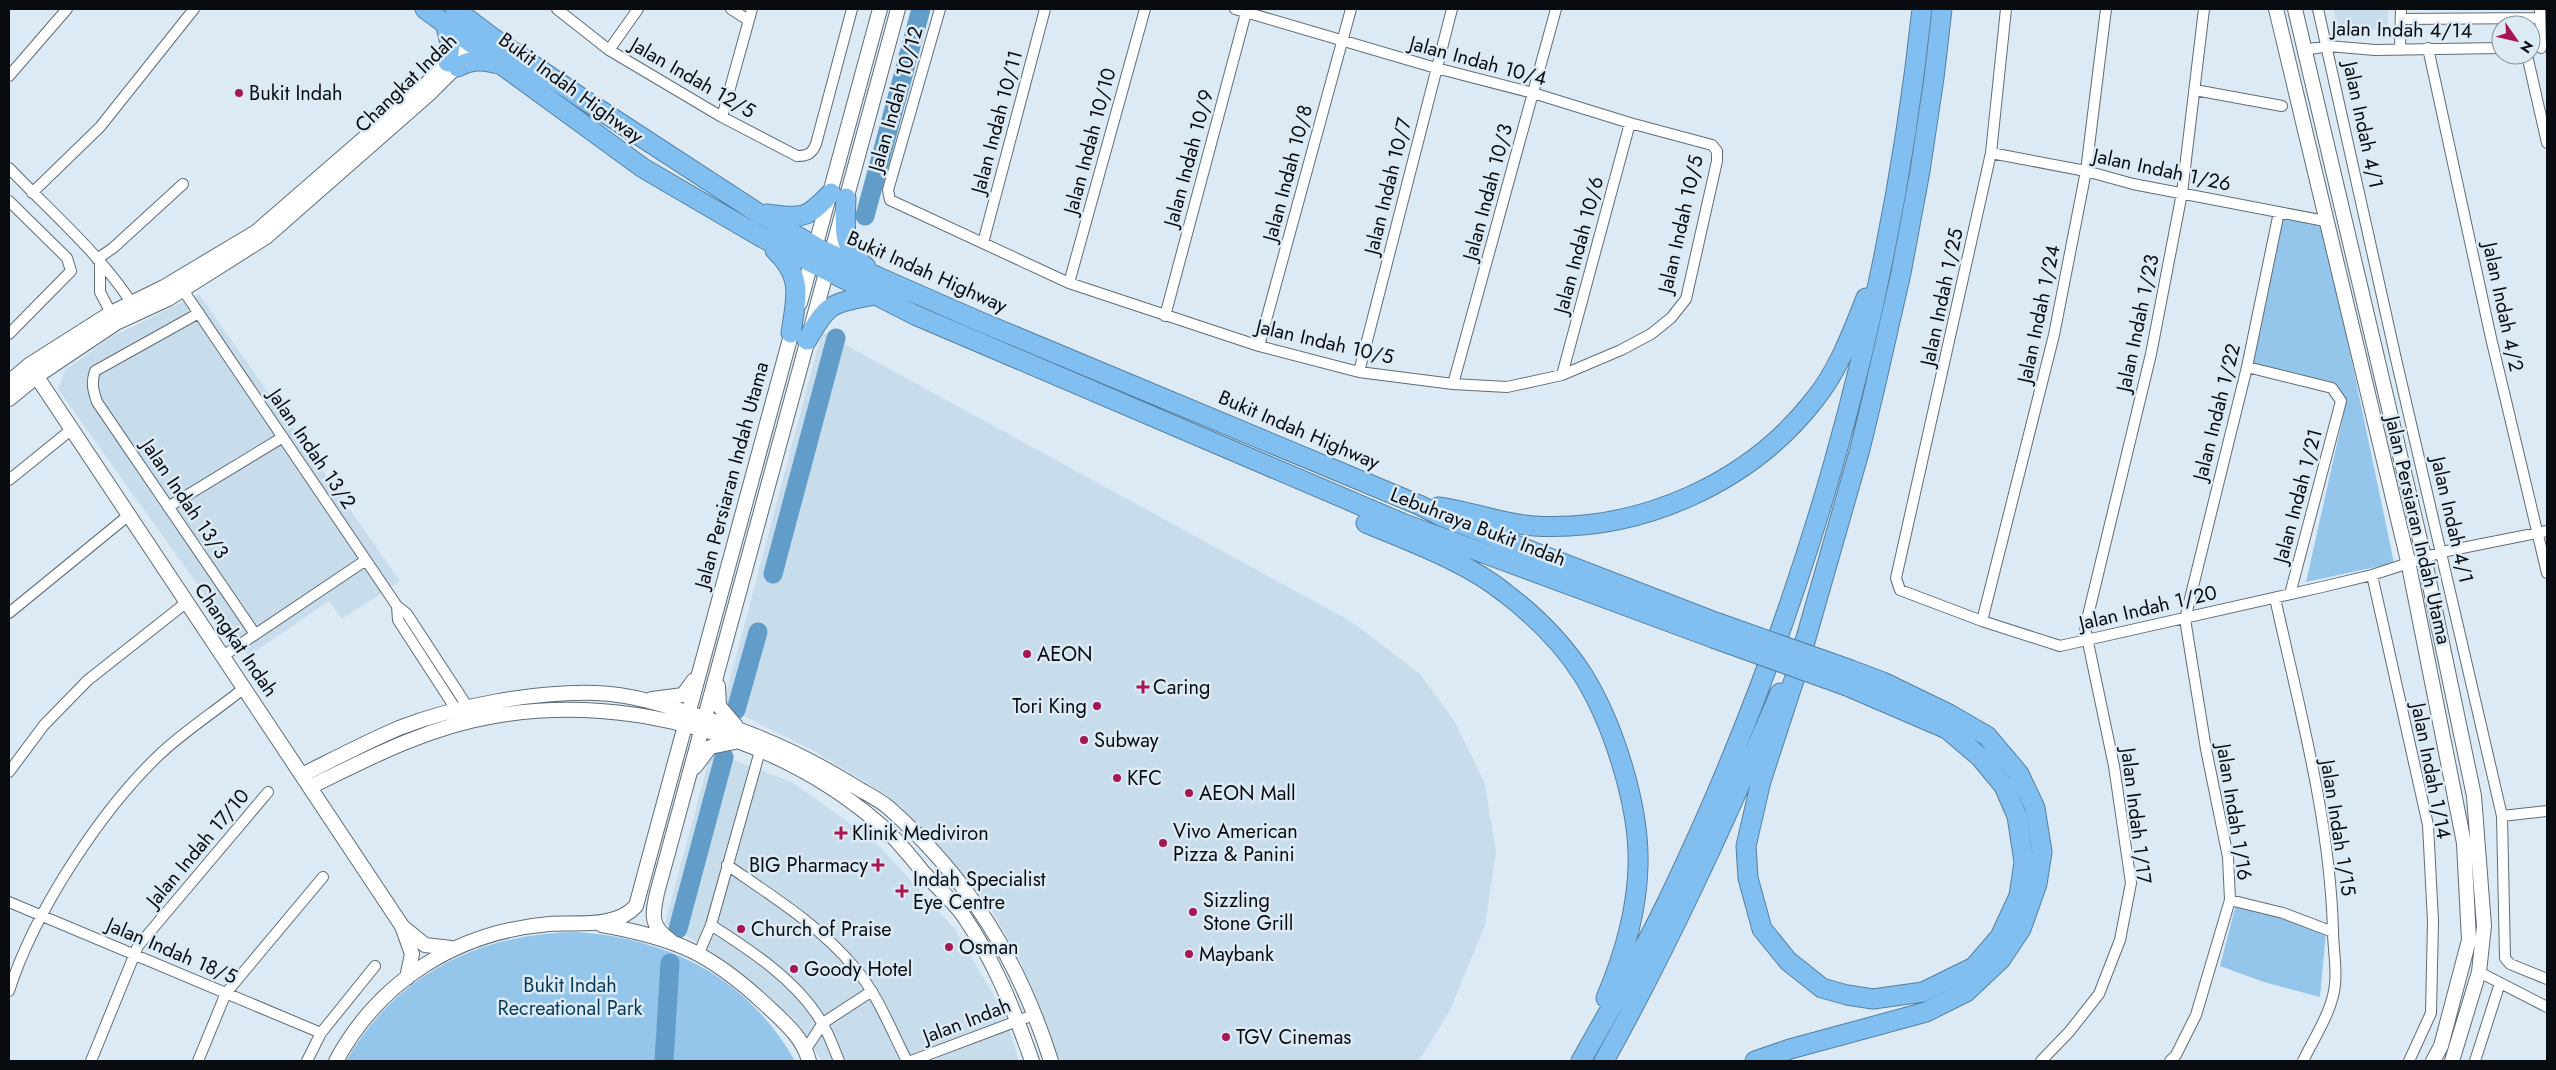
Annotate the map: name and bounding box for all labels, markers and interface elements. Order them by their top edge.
street label: Jalan Indah 4/14 [2328,14,2473,46]
north arrow [2491,15,2541,65]
street label: Jalan Indah 10/12 [861,23,931,178]
street label: Bukit Indah Highway [493,26,649,151]
street label: Changkat Indah [348,27,464,139]
street label: Jalan Indah 10/4 [1403,28,1550,93]
street label: Jalan Indah 12/5 [623,29,761,126]
text: N [2515,37,2538,57]
street label: Jalan Indah 10/11 [963,47,1030,200]
street label: Jalan Indah 4/1 [2335,56,2391,191]
street label: Jalan Indah 10/10 [1056,65,1123,220]
place label: Bukit Indah [249,79,342,108]
street label: Jalan Indah 10/9 [1156,86,1221,233]
marker: Bukit Indah [233,87,245,99]
street label: Jalan Indah 10/8 [1255,101,1320,247]
street label: Jalan Indah 10/7 [1356,114,1419,260]
street label: Jalan Indah 10/3 [1455,120,1520,266]
street label: Jalan Indah 1/26 [2087,141,2234,199]
street label: Jalan Indah 10/5 [1650,152,1711,299]
street label: Jalan Indah 10/6 [1546,173,1611,320]
street label: Bukit Indah Highway [842,224,1012,320]
street label: Jalan Indah 1/25 [1913,225,1971,371]
street label: Jalan Indah 4/2 [2475,237,2531,374]
street label: Jalan Indah 1/24 [2010,242,2068,389]
street label: Jalan Indah 1/23 [2109,252,2167,397]
street label: Jalan Indah 10/5 [1250,311,1397,372]
street label: Jalan Indah 1/22 [2185,341,2248,486]
street label: Jalan Persiaran Indah Utama [687,358,776,594]
street label: Jalan Indah 13/2 [259,381,363,515]
street label: Bukit Indah Highway [1214,383,1384,477]
street label: Jalan Persiaran Indah Utama [2377,410,2458,647]
street label: Jalan Indah 1/21 [2265,426,2330,569]
street label: Jalan Indah 13/3 [132,431,236,565]
street label: Jalan Indah 4/1 [2423,451,2481,586]
street label: Lebuhraya Bukit Indah [1386,480,1570,574]
street label: Changkat Indah [187,577,285,703]
street label: Jalan Indah 1/20 [2073,578,2220,639]
place label: AEON [1037,640,1093,669]
marker: AEON [1021,648,1033,660]
place label: Caring [1153,673,1210,702]
marker: Caring [1137,681,1149,693]
place label: Tori King [1012,692,1087,721]
street label: Jalan Indah 1/14 [2403,698,2458,842]
marker: Tori King [1091,700,1103,712]
place label: Subway [1094,726,1159,755]
marker: Subway [1078,734,1090,746]
street label: Jalan Indah 1/16 [2208,739,2259,882]
street label: Jalan Indah 1/17 [2113,743,2159,886]
street label: Jalan Indah 1/15 [2312,755,2363,898]
place label: KFC [1127,764,1162,793]
marker: KFC [1111,772,1123,784]
place label: AEON Mall [1199,779,1296,808]
street label: Jalan Indah 17/10 [138,782,256,916]
marker: AEON Mall [1183,787,1195,799]
place label: Vivo American Pizza & Panini [1173,817,1298,869]
place label: Klinik Mediviron [852,819,989,848]
marker: Klinik Mediviron [834,826,848,840]
marker: Vivo American Pizza & Panini [1157,837,1169,849]
place label: BIG Pharmacy [749,851,868,880]
marker: BIG Pharmacy [872,859,884,871]
place label: Indah Specialist Eye Centre [913,865,1046,917]
marker: Indah Specialist Eye Centre [895,884,909,898]
place label: Sizzling Stone Grill [1203,886,1293,938]
marker: Sizzling Stone Grill [1187,906,1199,918]
street label: Jalan Indah 18/5 [99,909,242,992]
place label: Church of Praise [751,915,892,944]
marker: Church of Praise [735,923,747,935]
place label: Osman [959,933,1019,962]
place label: Maybank [1199,940,1274,969]
marker: Osman [943,941,955,953]
marker: Maybank [1183,948,1195,960]
place label: Goody Hotel [804,955,912,984]
marker: Goody Hotel [788,963,800,975]
park label: Bukit Indah Recreational Park [498,971,643,1023]
street label: Jalan Indah [916,991,1015,1052]
place label: TGV Cinemas [1236,1023,1351,1052]
marker: TGV Cinemas [1220,1031,1232,1043]

